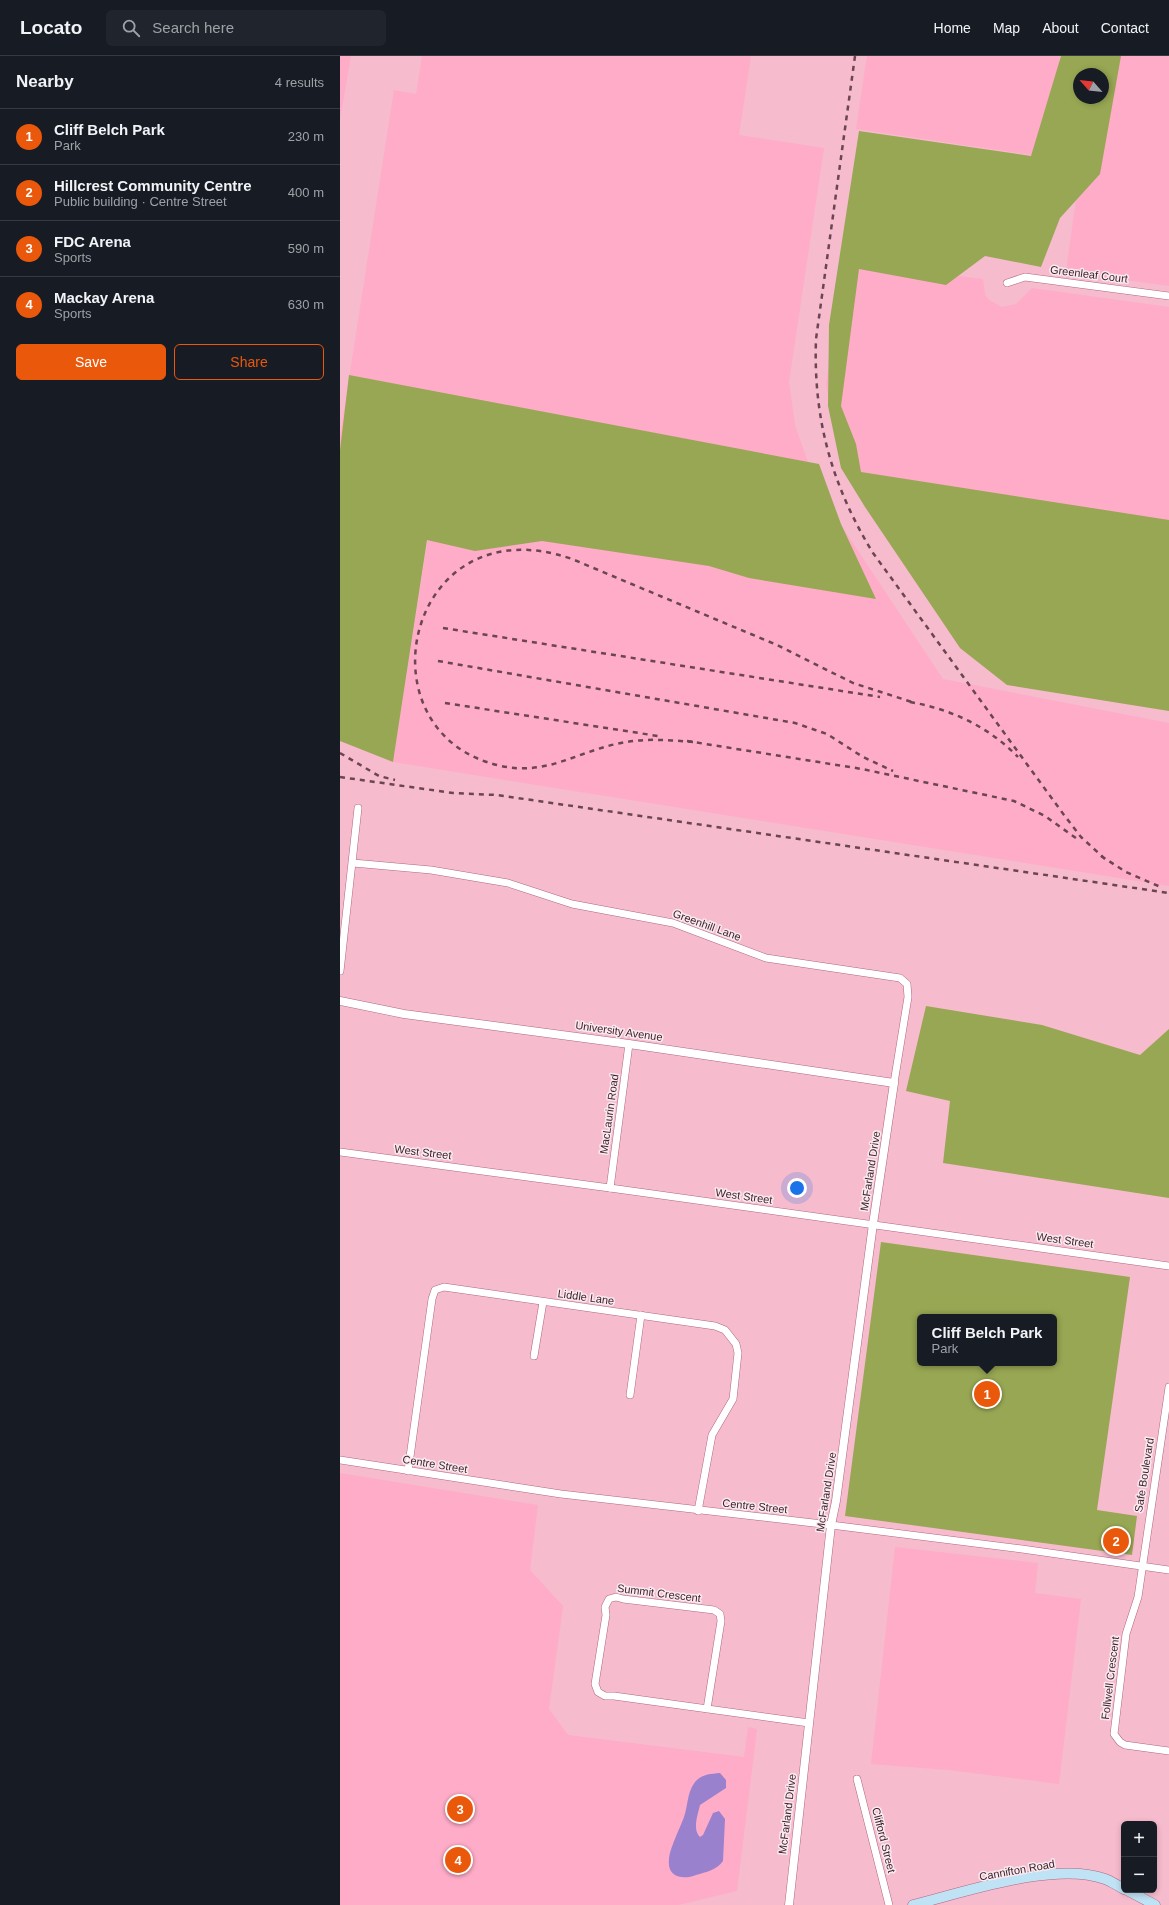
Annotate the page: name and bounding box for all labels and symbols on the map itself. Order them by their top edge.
north arrow [1073,68,1109,104]
street label: Greenleaf Court [1049,263,1129,285]
street label: Greenhill Lane [671,907,743,943]
street label: University Avenue [575,1019,663,1043]
street label: MacLaurin Road [597,1073,621,1155]
street label: McFarland Drive [858,1130,882,1212]
street label: West Street [394,1143,452,1161]
your location [787,1178,807,1198]
street label: West Street [715,1186,773,1206]
street label: West Street [1036,1230,1094,1250]
street label: Liddle Lane [557,1287,615,1307]
pin: 1 [974,1379,1000,1409]
street label: Safe Boulevard [1132,1437,1156,1513]
street label: McFarland Drive [814,1451,838,1533]
street label: Centre Street [402,1453,468,1475]
street label: Centre Street [722,1497,788,1515]
pin: 2 [1103,1526,1129,1556]
street label: Summit Crescent [616,1582,702,1604]
street label: Follwell Crescent [1099,1636,1121,1720]
street label: McFarland Drive [776,1773,798,1855]
pin: 3 [447,1794,473,1824]
street label: Clifford Street [870,1806,898,1874]
pin: 4 [445,1845,471,1875]
street label: Cannifton Road [978,1857,1056,1883]

